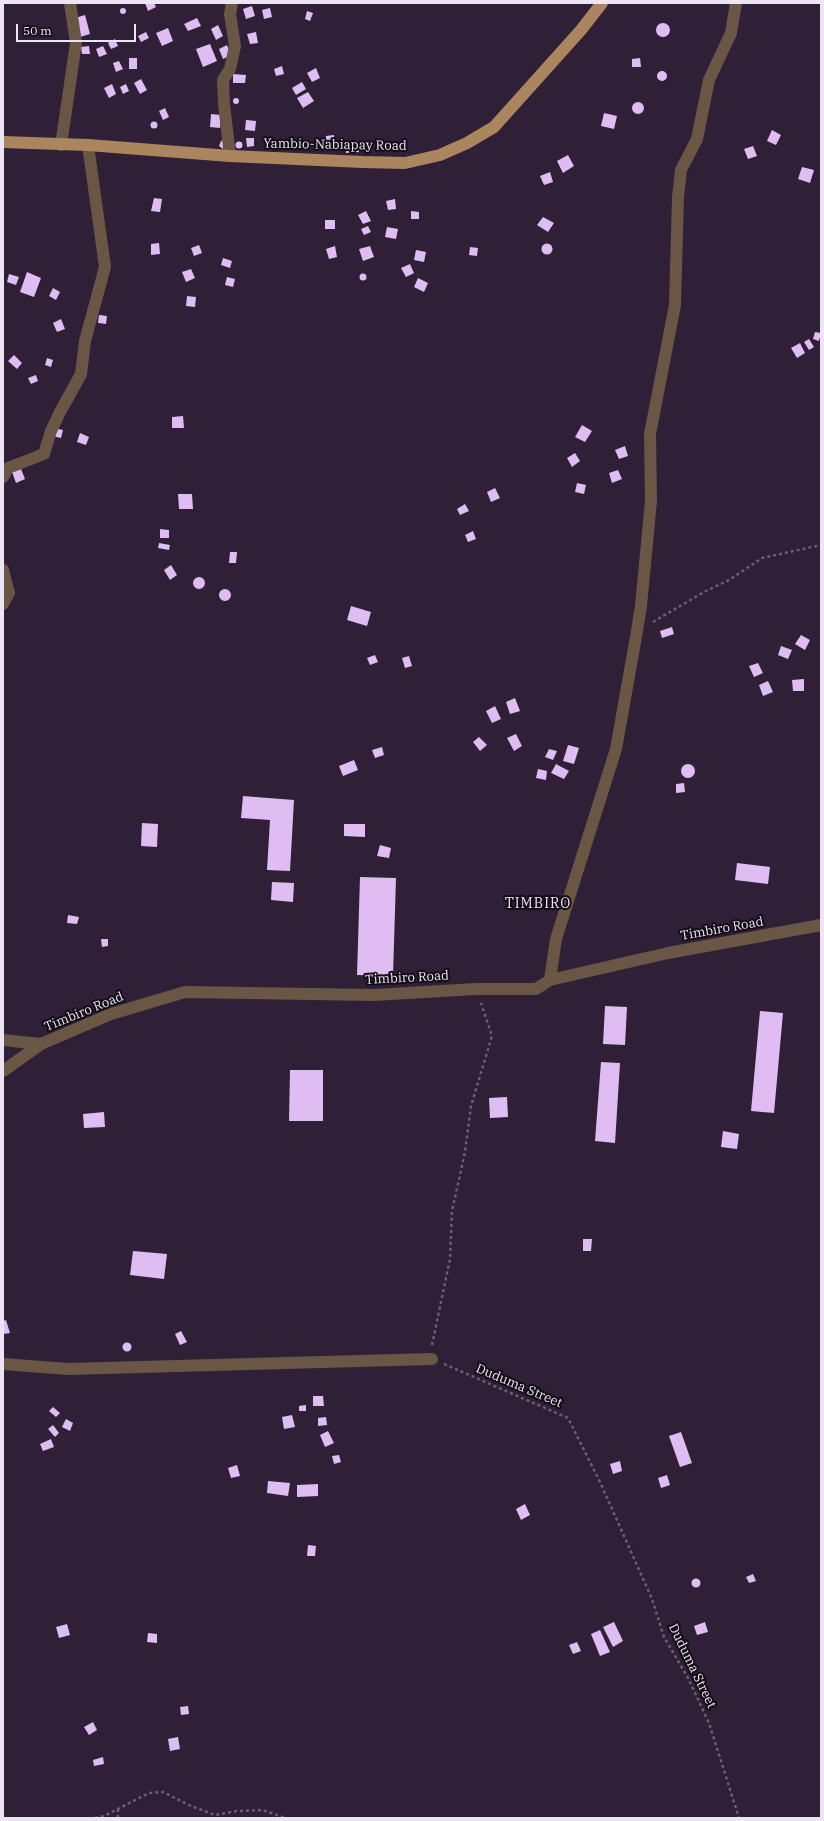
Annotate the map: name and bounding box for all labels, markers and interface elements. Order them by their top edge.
scale bar [18,16,138,42]
text: 50 m [23,23,52,38]
street label: Yambio-Nabiapay Road [263,136,407,154]
district label: TIMBIRO [505,896,571,912]
street label: Timbiro Road [679,914,765,944]
street label: Timbiro Road [365,968,449,988]
street label: Timbiro Road [42,989,126,1035]
street label: Duduma Street [474,1361,564,1411]
street label: Duduma Street [665,1621,719,1711]

